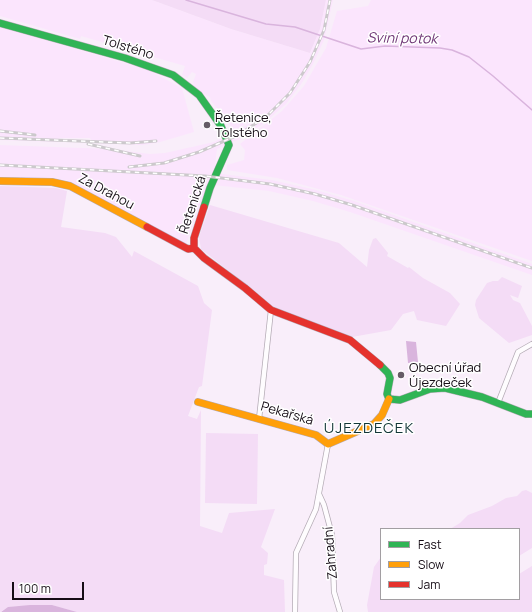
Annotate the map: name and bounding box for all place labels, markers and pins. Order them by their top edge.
place label: Řetenice, Tolstého [215,110,272,141]
marker: Řetenice, Tolstého [202,120,212,130]
place label: Obecní úřad Újezdeček [409,360,481,391]
marker: Obecní úřad Újezdeček [396,370,406,380]

